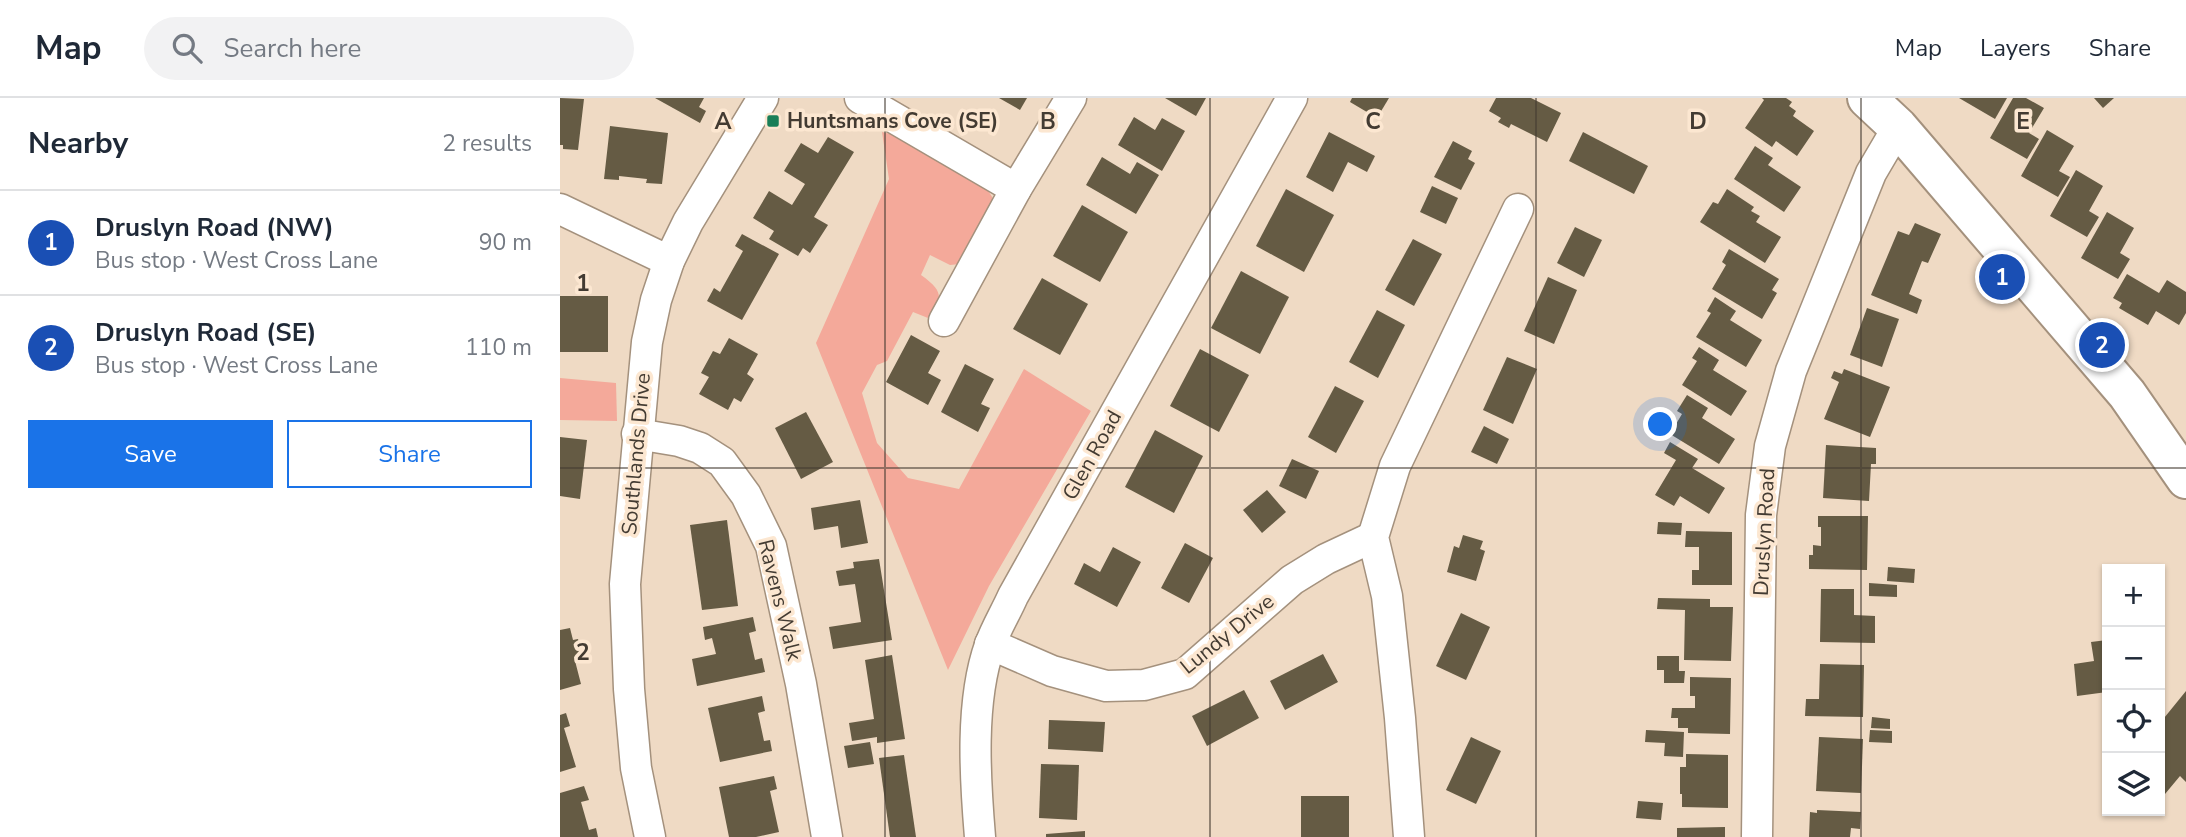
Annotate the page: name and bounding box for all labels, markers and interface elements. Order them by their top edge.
search box [144,17,634,80]
text: Map [35,26,102,71]
icon: search [168,29,206,67]
text: Search here [224,31,361,66]
text: Map [1895,32,1942,64]
text: Layers [1980,32,2051,64]
text: Share [2089,32,2151,64]
text: A [714,106,732,137]
text: B [1040,106,1056,137]
text: C [1365,106,1381,137]
text: D [1689,106,1707,137]
text: E [2016,106,2030,137]
place label: Huntsmans Cove (SE) [787,107,998,135]
marker: Huntsmans Cove (SE) [765,113,781,129]
text: Nearby [28,123,128,164]
text: 2 results [442,128,532,159]
text: Druslyn Road (NW) [95,210,334,245]
text: 1 [44,227,58,258]
text: 90 m [479,227,532,258]
text: Bus stop · West Cross Lane [95,245,378,276]
pin: 1 [1979,251,2025,303]
text: 1 [576,268,590,299]
text: Druslyn Road (SE) [95,315,317,350]
pin: 2 [2079,319,2125,371]
text: 2 [44,332,58,363]
text: 110 m [465,332,532,363]
text: Bus stop · West Cross Lane [95,350,378,381]
street label: Southlands Drive [615,372,657,536]
street label: Glen Road [1056,405,1128,505]
your location [1643,407,1677,441]
button: Save [28,420,273,488]
button: Share [287,420,532,488]
street label: Druslyn Road [1747,467,1781,597]
street label: Ravens Walk [751,536,809,664]
map controls [2102,564,2165,816]
button: + [2102,564,2165,627]
street label: Lundy Drive [1174,588,1280,680]
button: − [2102,627,2165,690]
text: 2 [576,637,590,668]
button: locate [2102,690,2165,753]
button: layers [2102,753,2165,816]

